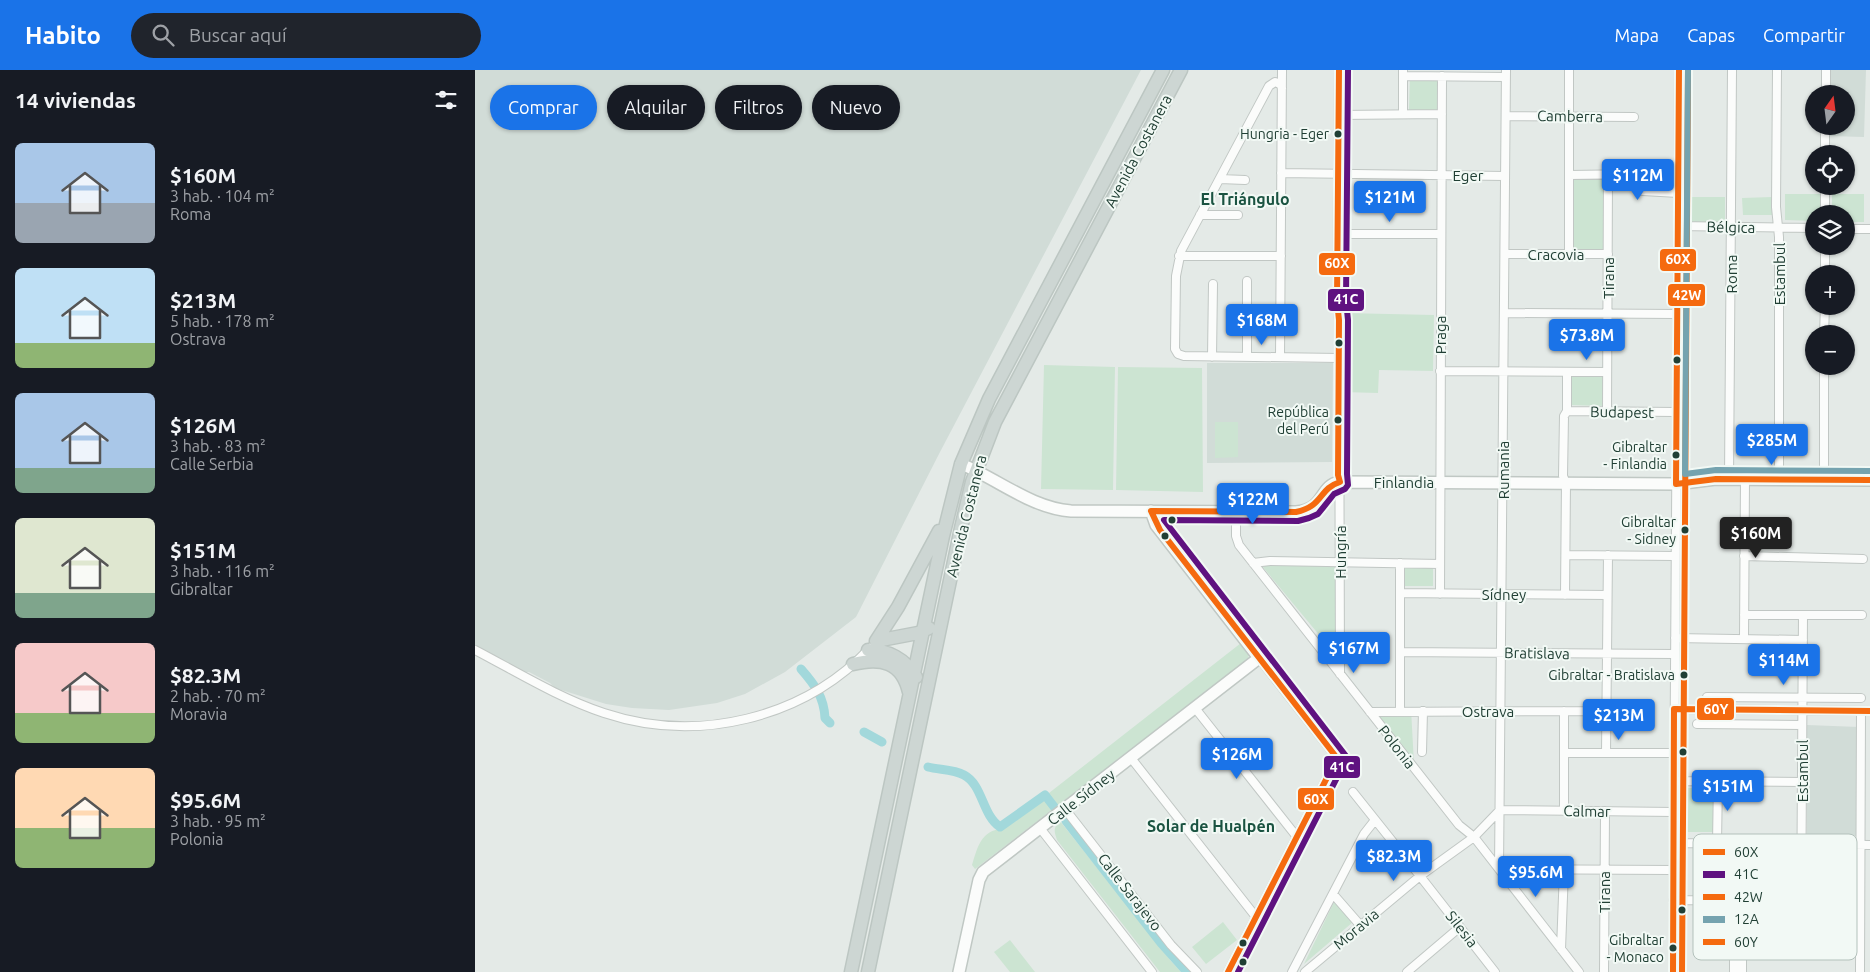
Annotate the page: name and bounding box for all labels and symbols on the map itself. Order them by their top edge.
north arrow [1805,85,1855,135]
street label: Avenida Costanera [1101,92,1175,210]
street label: Camberra [1537,107,1603,125]
place label: Hungria - Eger [1240,126,1330,142]
marker: Hungria - Eger [1333,129,1343,139]
pin: $112M [1603,158,1673,201]
street label: Eger [1453,167,1484,184]
pin: $121M [1355,180,1425,223]
district label: El Triángulo [1200,190,1290,208]
street label: Bélgica [1707,218,1755,236]
street label: Estambul [1771,243,1788,305]
street label: Cracovia [1528,246,1584,263]
line badge: 60X [1659,248,1697,272]
text: 60X [1665,251,1691,267]
line badge: 60X [1318,252,1356,276]
text: 60X [1324,255,1350,271]
street label: Roma [1723,255,1740,293]
street label: Tirana [1600,257,1617,299]
line badge: 42W [1667,283,1706,307]
text: 42W [1673,287,1701,303]
line badge: 41C [1327,288,1365,312]
text: 41C [1334,291,1358,307]
pin: $168M [1227,304,1297,346]
street label: Praga [1432,316,1449,354]
pin: $73.8M [1546,318,1628,361]
unlabelled marker [1334,338,1344,348]
unlabelled marker [1672,355,1682,365]
street label: Budapest [1590,403,1654,421]
place label: República del Perú [1267,404,1329,437]
marker: República del Perú [1333,415,1343,425]
pin: $285M [1737,424,1807,466]
place label: Gibraltar - Finlandia [1603,439,1668,472]
street label: Rumania [1495,441,1512,499]
marker: Gibraltar - Finlandia [1671,450,1681,460]
street label: Avenida Costanera [943,453,989,579]
street label: Finlandia [1374,474,1434,491]
pin: $122M [1218,482,1288,525]
place label: Gibraltar - Sidney [1621,514,1677,547]
unlabelled marker [1167,515,1177,525]
pin: $160M [1721,516,1791,559]
street label: Hungría [1332,525,1349,579]
marker: Gibraltar - Sidney [1680,525,1690,535]
unlabelled marker [1160,531,1170,541]
street label: Sídney [1482,586,1526,603]
pin: $167M [1319,632,1389,674]
street label: Bratislava [1504,644,1570,662]
pin: $114M [1749,644,1819,686]
place label: Gibraltar - Bratislava [1548,667,1675,683]
marker: Gibraltar - Bratislava [1679,670,1689,680]
line badge: 60Y [1696,697,1735,721]
pin: $213M [1584,698,1654,741]
text: 60Y [1704,701,1728,717]
street label: Ostrava [1462,703,1514,720]
street label: Polonia [1375,722,1419,772]
pin: $126M [1202,738,1272,780]
street label: Estambul [1794,740,1811,802]
unlabelled marker [1678,747,1688,757]
line badge: 41C [1323,755,1361,779]
text: 41C [1330,759,1354,775]
street label: Calle Sídney [1044,765,1118,829]
pin: $151M [1693,770,1763,812]
line badge: 60X [1297,787,1335,811]
text: 60X [1303,791,1329,807]
street label: Calmar [1563,802,1611,820]
district label: Solar de Hualpén [1147,817,1275,835]
legend [1693,834,1857,960]
pin: $82.3M [1353,840,1435,882]
text: 60X [1734,844,1759,860]
street label: Calle Sarajevo [1095,850,1165,934]
pin: $95.6M [1495,856,1577,898]
text: 41C [1734,866,1759,882]
street label: Tirana [1596,871,1613,913]
text: 42W [1734,889,1763,905]
street label: Moravia [1330,905,1382,953]
unlabelled marker [1677,905,1687,915]
street label: Silesia [1442,907,1482,951]
text: 12A [1734,911,1759,927]
place label: Gibraltar - Monaco [1607,932,1665,965]
text: 60Y [1734,934,1758,950]
unlabelled marker [1238,938,1248,948]
marker: Gibraltar - Monaco [1668,943,1678,953]
unlabelled marker [1238,957,1248,967]

